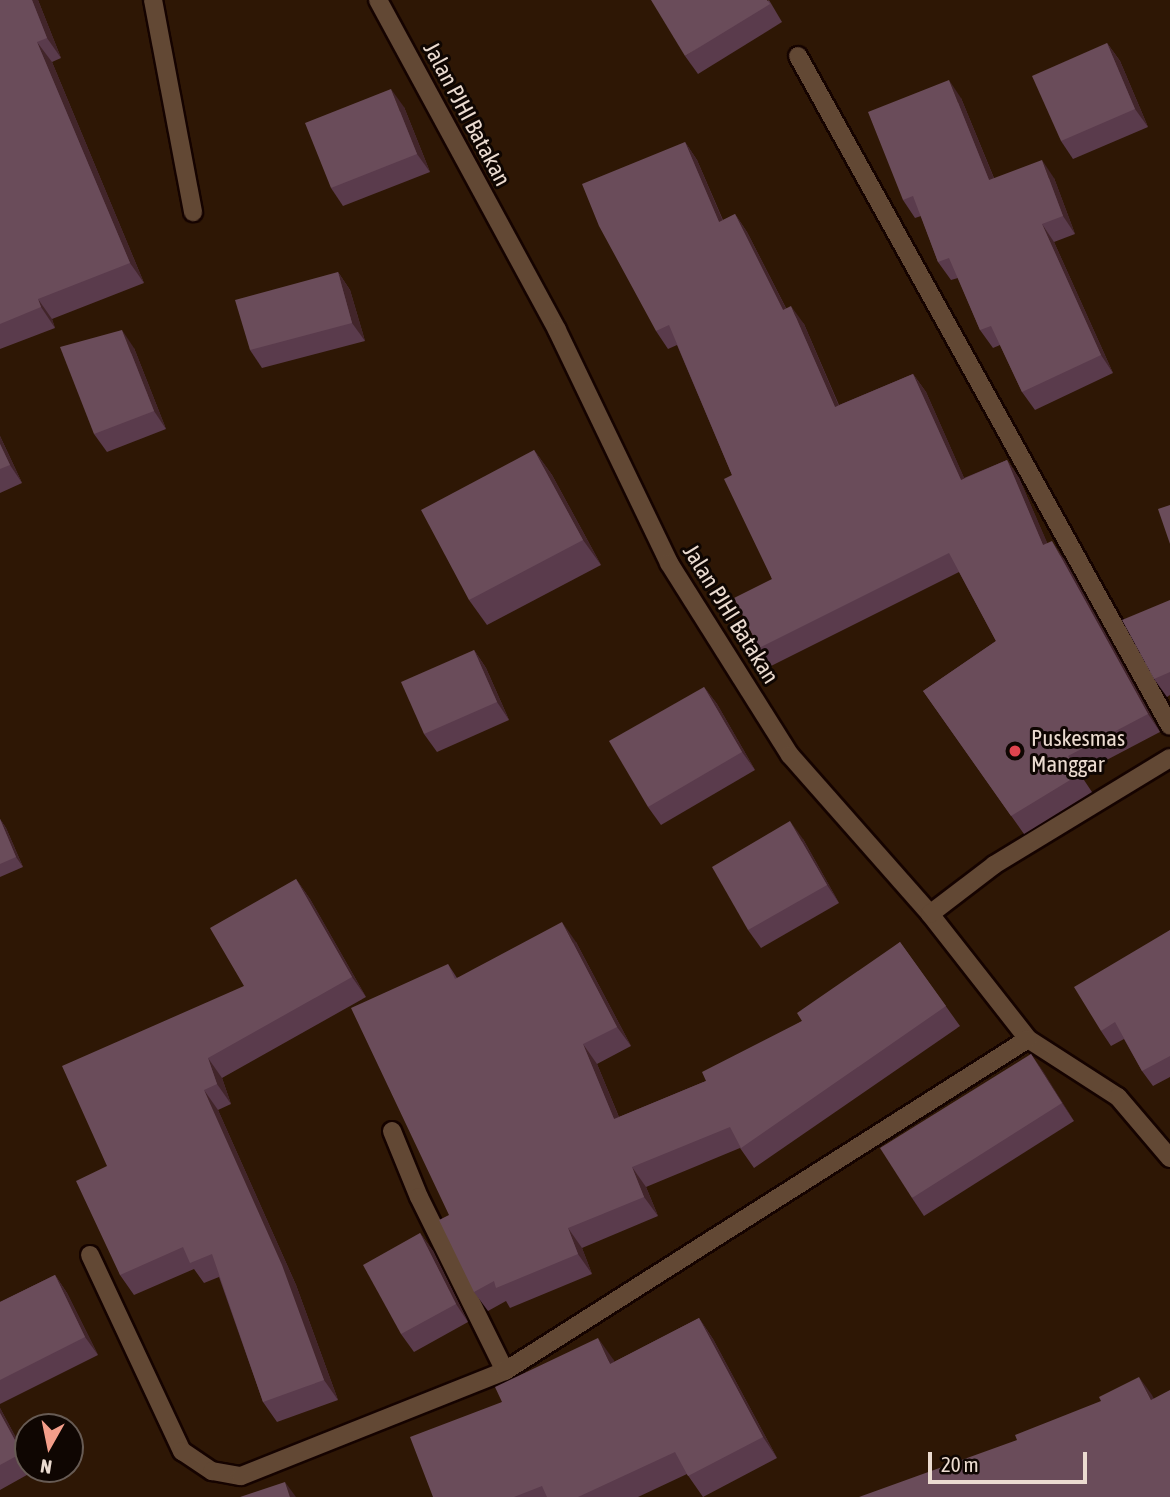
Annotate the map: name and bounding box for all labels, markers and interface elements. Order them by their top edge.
street label: Jalan PJHI Batakan [417,37,517,191]
street label: Jalan PJHI Batakan [677,539,785,689]
place label: Puskesmas Manggar [1031,724,1125,778]
marker: Puskesmas Manggar [1005,741,1025,761]
north arrow [14,1413,84,1483]
scale bar [932,1438,1091,1482]
text: 20 m [941,1452,979,1476]
text: N [39,1455,53,1479]

